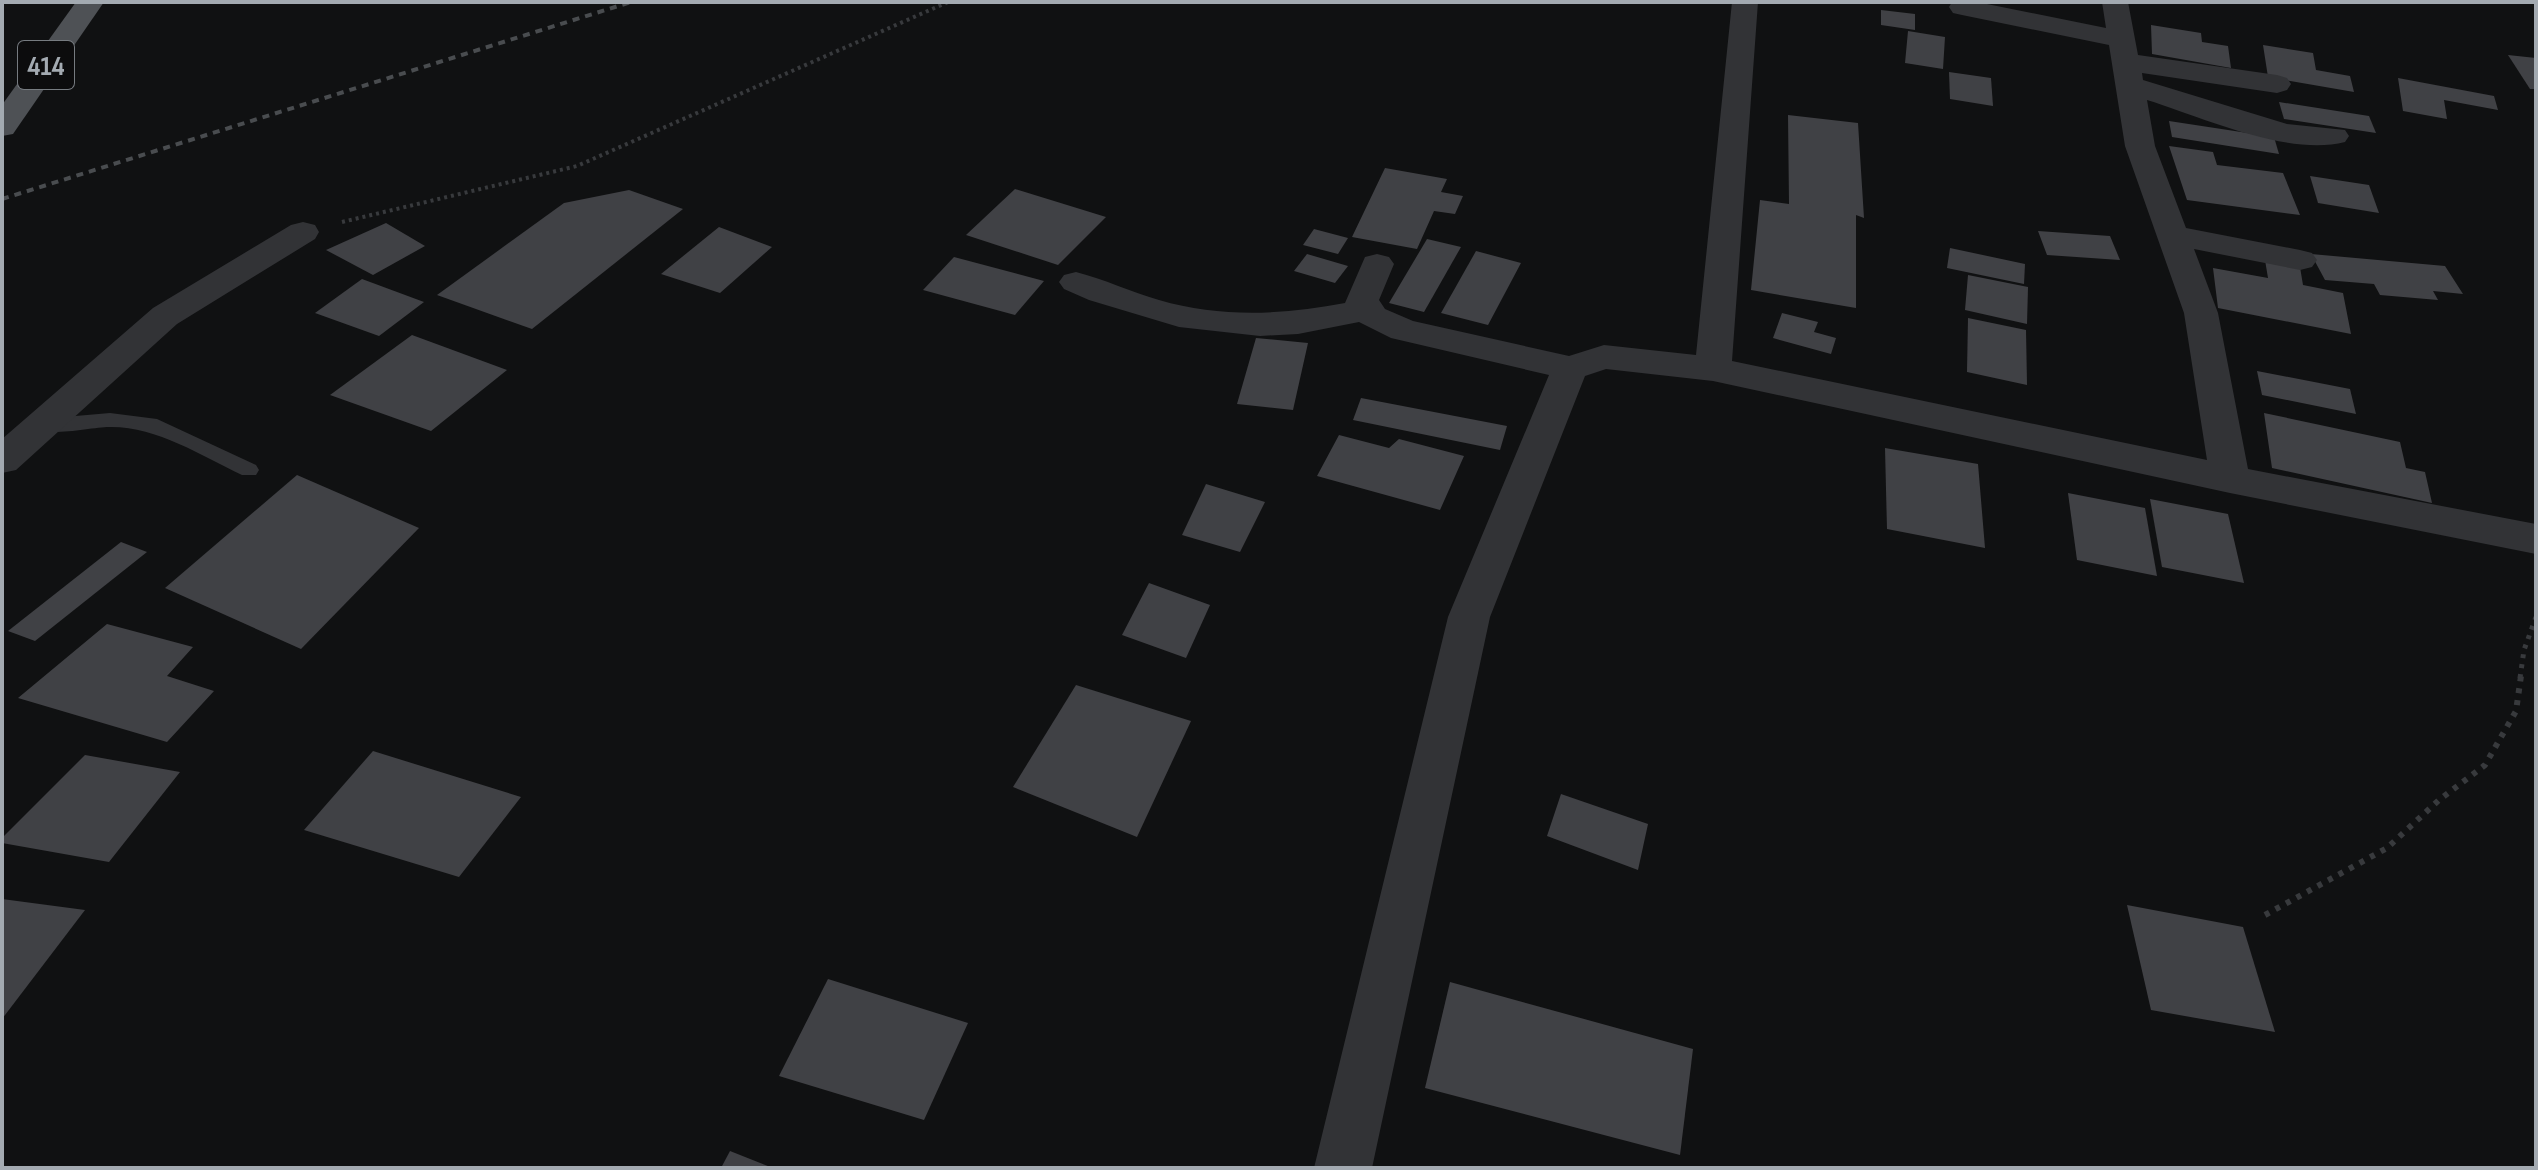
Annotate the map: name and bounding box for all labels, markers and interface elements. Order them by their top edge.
road number: 414 [18,41,74,89]

